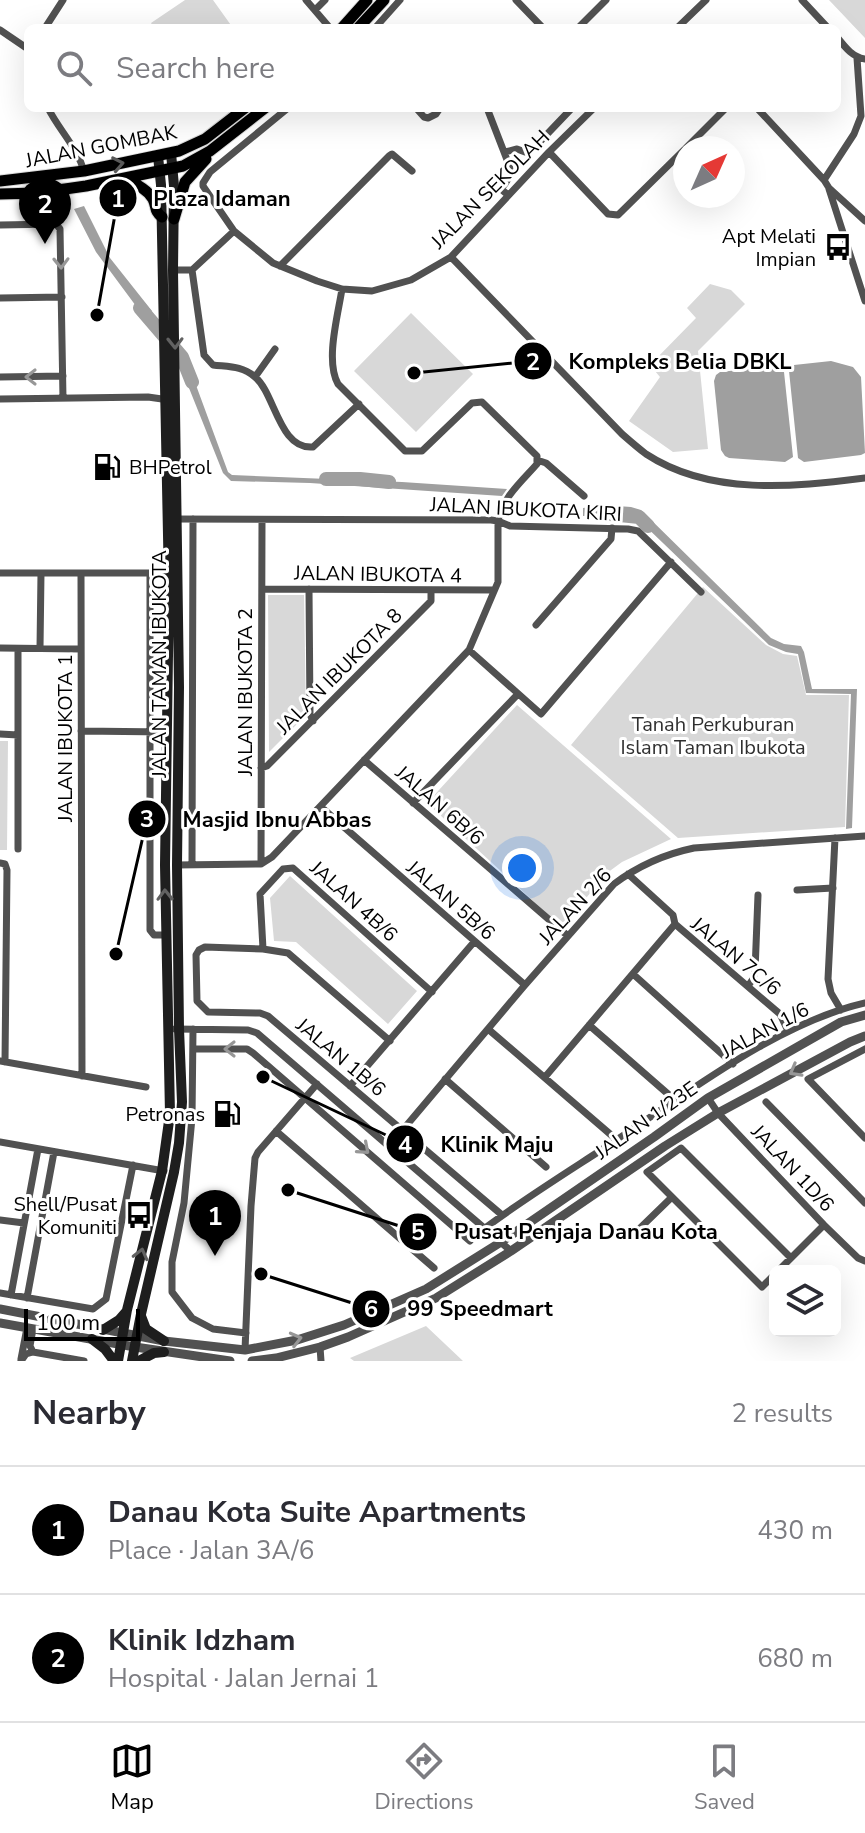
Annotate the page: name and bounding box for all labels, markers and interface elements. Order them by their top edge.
search box [24,24,841,112]
icon: search [52,46,96,90]
text: Search here [116,48,275,89]
street label: JALAN GOMBAK [22,119,179,175]
street label: JALAN SEKOLAH [424,124,556,255]
north arrow [673,136,745,208]
one-way arrow [111,156,124,173]
callout: Plaza Idaman [98,175,307,221]
pin: 2 [19,178,71,244]
text: 1 [111,183,125,215]
text: Plaza Idaman [153,184,291,214]
place label: Apt Melati Impian [722,223,816,273]
bus stop icon: Apt Melati Impian [823,232,853,262]
one-way arrow [52,257,70,270]
one-way arrow [166,337,183,350]
callout: Kompleks Belia DBKL [513,338,808,384]
text: 2 [526,346,540,378]
text: Kompleks Belia DBKL [568,347,792,377]
one-way arrow [24,368,37,385]
fuel station icon: BHPetrol [92,452,122,482]
place label: BHPetrol [129,454,212,481]
street label: JALAN IBUKOTA KIRI [428,491,623,528]
street label: JALAN TAMAN IBUKOTA [146,550,173,779]
street label: JALAN IBUKOTA 4 [293,560,462,589]
street label: JALAN IBUKOTA 8 [270,602,408,741]
street label: JALAN IBUKOTA 2 [232,608,259,777]
street label: JALAN IBUKOTA 1 [52,654,79,823]
park label: Tanah Perkuburan Islam Taman Ibukota [620,711,806,761]
street label: JALAN 6B/6 [389,759,490,851]
callout: Masjid Ibnu Abbas [127,796,388,842]
text: 3 [140,803,154,835]
text: Masjid Ibnu Abbas [183,805,371,835]
your location [502,848,542,888]
street label: JALAN 4B/6 [303,854,403,948]
street label: JALAN 5B/6 [400,854,501,946]
street label: JALAN 2/6 [532,862,618,951]
one-way arrow [157,888,174,901]
street label: JALAN 7C/6 [684,910,786,1002]
street label: JALAN 1/6 [716,996,814,1065]
street label: JALAN 1B/6 [289,1011,391,1103]
one-way arrow [223,1040,236,1058]
one-way arrow [789,1062,804,1077]
street label: JALAN 1/23E [589,1075,703,1166]
fuel station icon: Petronas [212,1099,242,1129]
place label: Petronas [125,1101,205,1128]
street label: JALAN 1D/6 [744,1118,840,1218]
callout: Klinik Maju [385,1121,570,1167]
text: 4 [398,1129,412,1161]
text: Klinik Maju [440,1130,554,1160]
one-way arrow [354,1139,369,1154]
pin: 1 [189,1190,241,1256]
place label: Shell/Pusat Komuniti [14,1191,118,1241]
bus stop icon: Shell/Pusat Komuniti [124,1200,154,1230]
callout: Pusat Penjaja Danau Kota [398,1209,734,1255]
text: 5 [411,1216,425,1248]
text: Pusat Penjaja Danau Kota [454,1217,718,1247]
one-way arrow [132,1248,149,1261]
map controls [769,1265,841,1337]
button: layers [769,1265,841,1337]
callout: 99 Speedmart [351,1286,569,1332]
text: 6 [364,1293,378,1325]
text: 99 Speedmart [407,1294,553,1324]
scale bar [24,1305,140,1341]
text: 100 m [36,1308,100,1338]
one-way arrow [289,1332,303,1349]
text: Nearby [32,1390,146,1436]
text: 2 results [732,1396,833,1431]
text: Danau Kota Suite Apartments [108,1492,526,1533]
text: 1 [50,1513,66,1548]
text: 430 m [757,1513,833,1548]
text: Place · Jalan 3A/6 [108,1533,314,1568]
text: Klinik Idzham [108,1620,295,1661]
text: 2 [50,1641,66,1676]
text: 680 m [757,1641,833,1676]
text: Hospital · Jalan Jernai 1 [108,1661,379,1696]
tab: Map [110,1739,154,1817]
tab: Directions [375,1739,474,1817]
tab: Saved [694,1739,755,1817]

